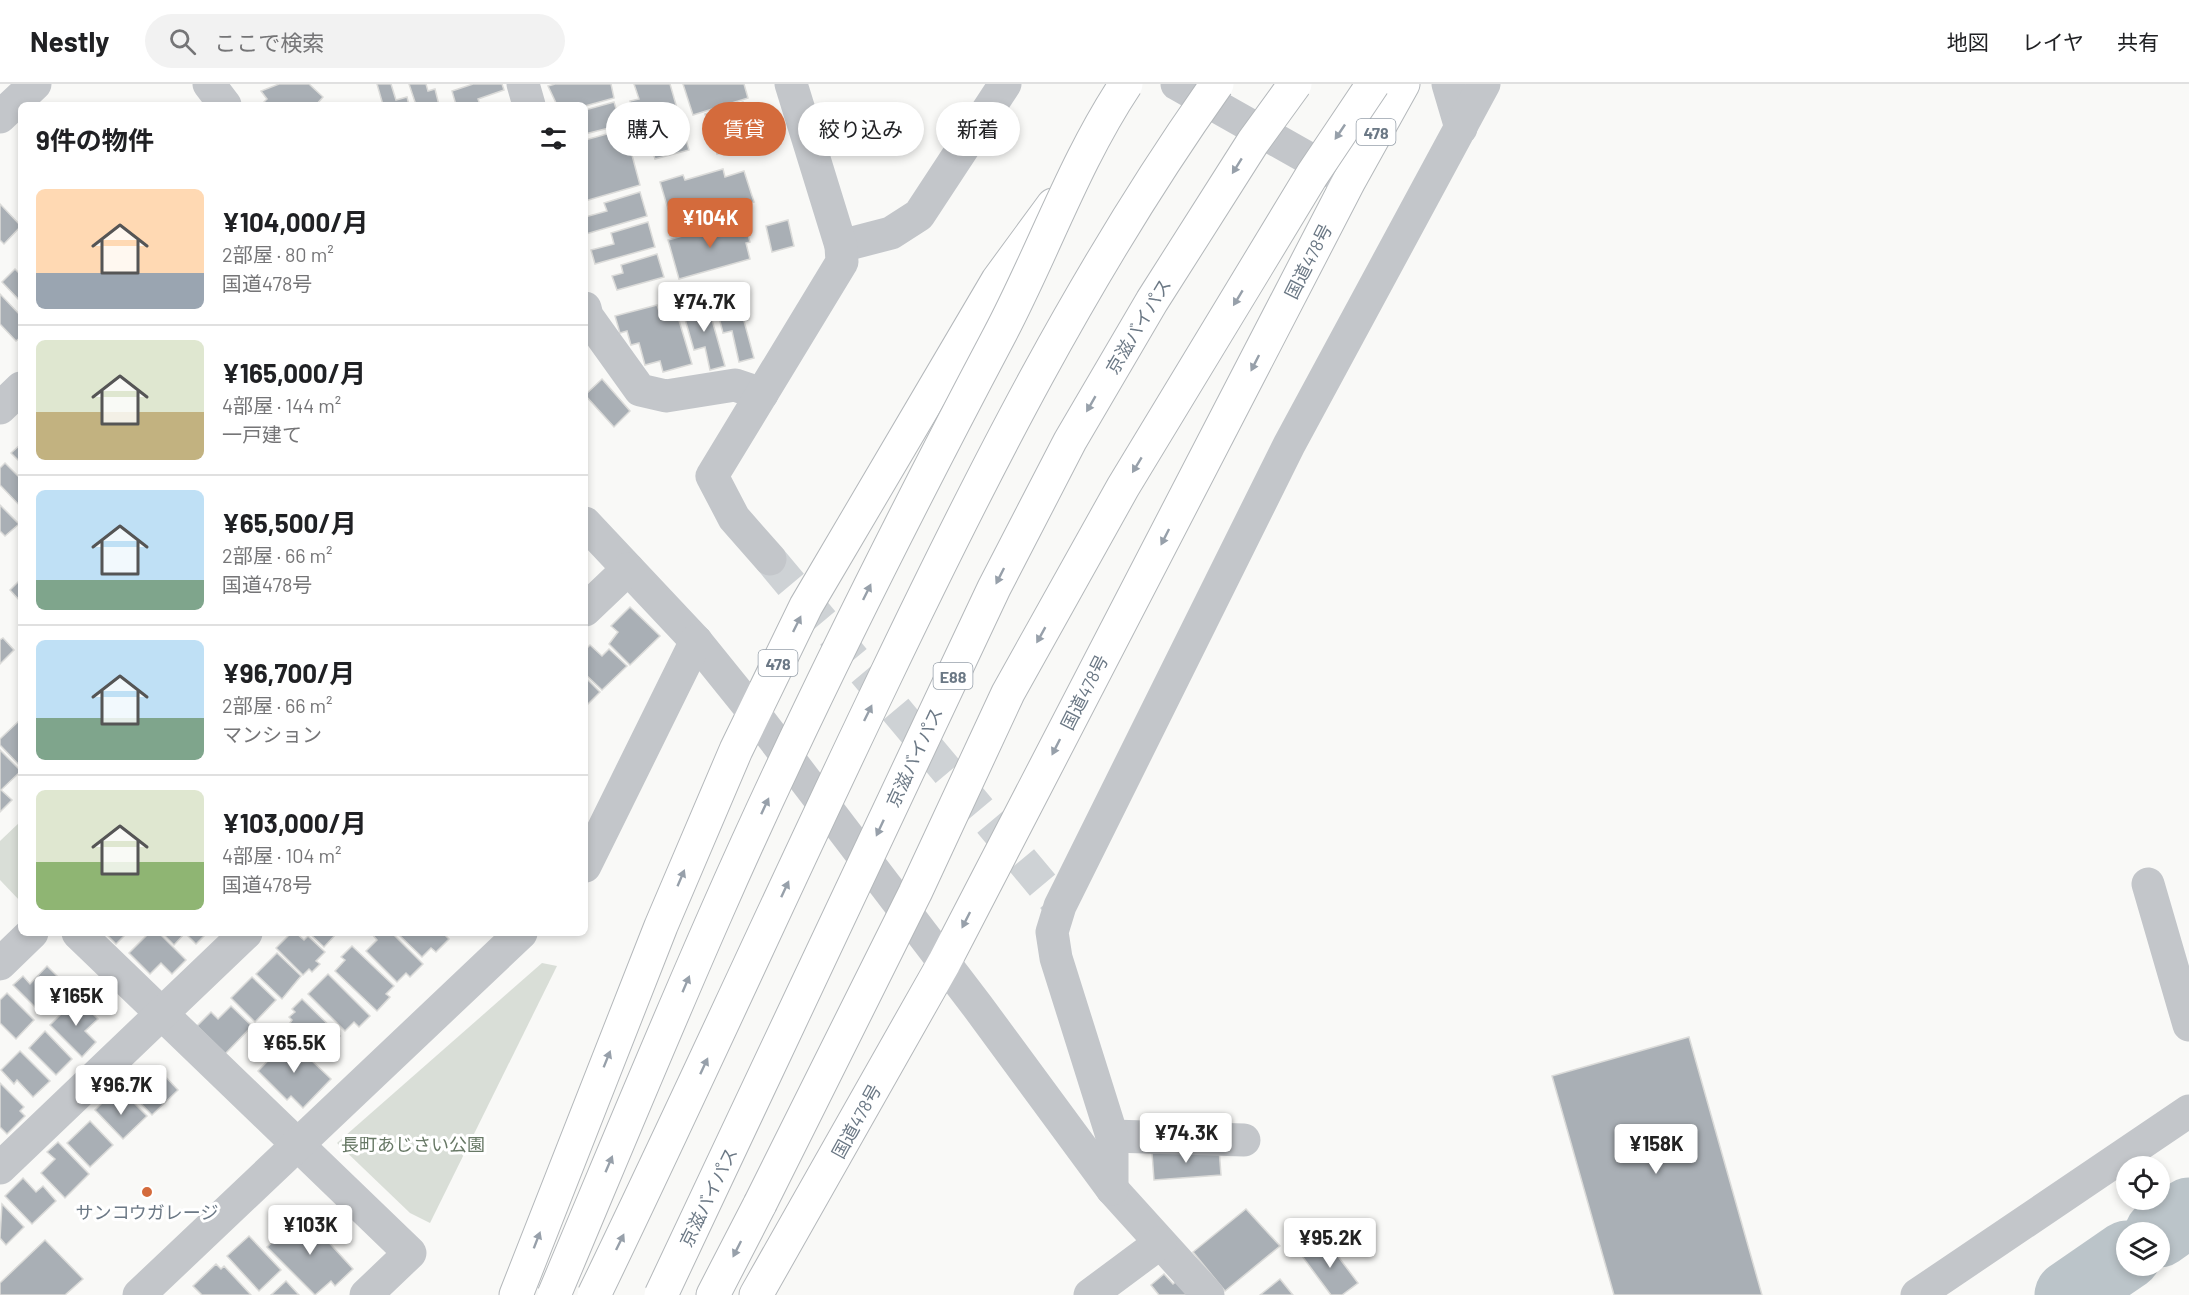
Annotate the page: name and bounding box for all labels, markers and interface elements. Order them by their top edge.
search box [145,14,565,68]
text: Nestly [30,24,109,58]
icon: search [166,25,199,58]
text: ここで検索 [214,29,324,55]
text: 地図 [1947,29,1989,54]
text: レイヤ [2022,29,2084,54]
text: 共有 [2117,29,2159,54]
chip: 購入 [606,102,690,156]
chip: 賃貸 [702,102,786,156]
chip: 絞り込み [798,102,924,156]
chip: 新着 [936,102,1020,156]
road number: 478 [1356,119,1396,145]
icon: filters [537,122,570,155]
text: 9件の物件 [36,124,154,155]
one-way arrow [1334,124,1346,140]
one-way arrow [1232,158,1243,174]
pin: ¥104K [668,198,752,249]
text: ¥104K [682,205,738,229]
text: ¥104,000/月 [222,206,369,237]
icon: home [84,213,156,285]
street label: 国道478号 [1280,220,1336,302]
text: 2部屋 · 80 m² [222,242,334,266]
text: 国道478号 [222,271,312,295]
street label: 京滋バイパス [1101,274,1175,378]
pin: ¥74.7K [655,282,753,333]
text: ¥74.7K [672,289,736,313]
one-way arrow [1232,290,1243,306]
one-way arrow [1250,355,1259,372]
text: ¥165,000/月 [222,357,366,388]
icon: home [84,364,156,436]
text: 4部屋 · 144 m² [222,393,341,417]
one-way arrow [1086,396,1097,412]
text: 一戸建て [222,422,302,446]
one-way arrow [1131,457,1142,473]
text: ¥65,500/月 [222,507,357,538]
icon: home [84,514,156,586]
one-way arrow [1160,528,1170,545]
text: 2部屋 · 66 m² [222,543,333,567]
one-way arrow [996,568,1005,585]
text: 国道478号 [222,572,312,596]
one-way arrow [862,584,872,601]
one-way arrow [792,616,802,633]
one-way arrow [1036,627,1046,644]
road number: 478 [758,650,798,676]
street label: 国道478号 [1056,651,1112,733]
text: ¥96,700/月 [222,657,355,688]
road number: E88 [934,663,972,689]
icon: home [84,664,156,736]
text: 2部屋 · 66 m² [222,693,333,717]
one-way arrow [863,704,872,721]
street label: 京滋バイパス [881,704,947,810]
text: マンション [222,722,322,746]
one-way arrow [1051,739,1061,756]
one-way arrow [761,798,770,815]
text: ¥103,000/月 [222,807,367,838]
icon: home [84,814,156,886]
one-way arrow [876,820,885,837]
text: 4部屋 · 104 m² [222,843,342,867]
one-way arrow [677,869,686,887]
text: 国道478号 [222,872,312,896]
one-way arrow [781,881,790,898]
one-way arrow [961,912,971,929]
one-way arrow [681,975,691,993]
pin: ¥165K [34,976,118,1027]
text: ¥165K [49,983,103,1007]
pin: ¥65.5K [245,1023,343,1074]
text: ¥65.5K [262,1030,326,1054]
one-way arrow [602,1049,612,1067]
one-way arrow [699,1058,708,1075]
pin: ¥96.7K [72,1065,170,1116]
text: ¥96.7K [90,1072,152,1096]
street label: 国道478号 [827,1080,885,1162]
pin: ¥74.3K [1137,1113,1235,1164]
text: ¥74.3K [1154,1120,1218,1144]
pin: ¥158K [1614,1124,1698,1175]
text: ¥158K [1629,1131,1683,1155]
park label: 長町あじさい公園 [341,1133,485,1155]
street label: 京滋バイパス [675,1144,741,1250]
one-way arrow [604,1154,614,1172]
map controls [2116,1156,2170,1276]
button: locate [2116,1156,2170,1210]
marker: サンコウガレージ [140,1185,154,1199]
place label: サンコウガレージ [76,1201,218,1223]
pin: ¥103K [268,1205,352,1256]
text: ¥103K [282,1212,338,1236]
pin: ¥95.2K [1281,1218,1379,1269]
button: layers [2116,1222,2170,1276]
text: ¥95.2K [1298,1225,1362,1249]
one-way arrow [533,1231,542,1249]
one-way arrow [615,1234,624,1251]
one-way arrow [732,1241,741,1258]

